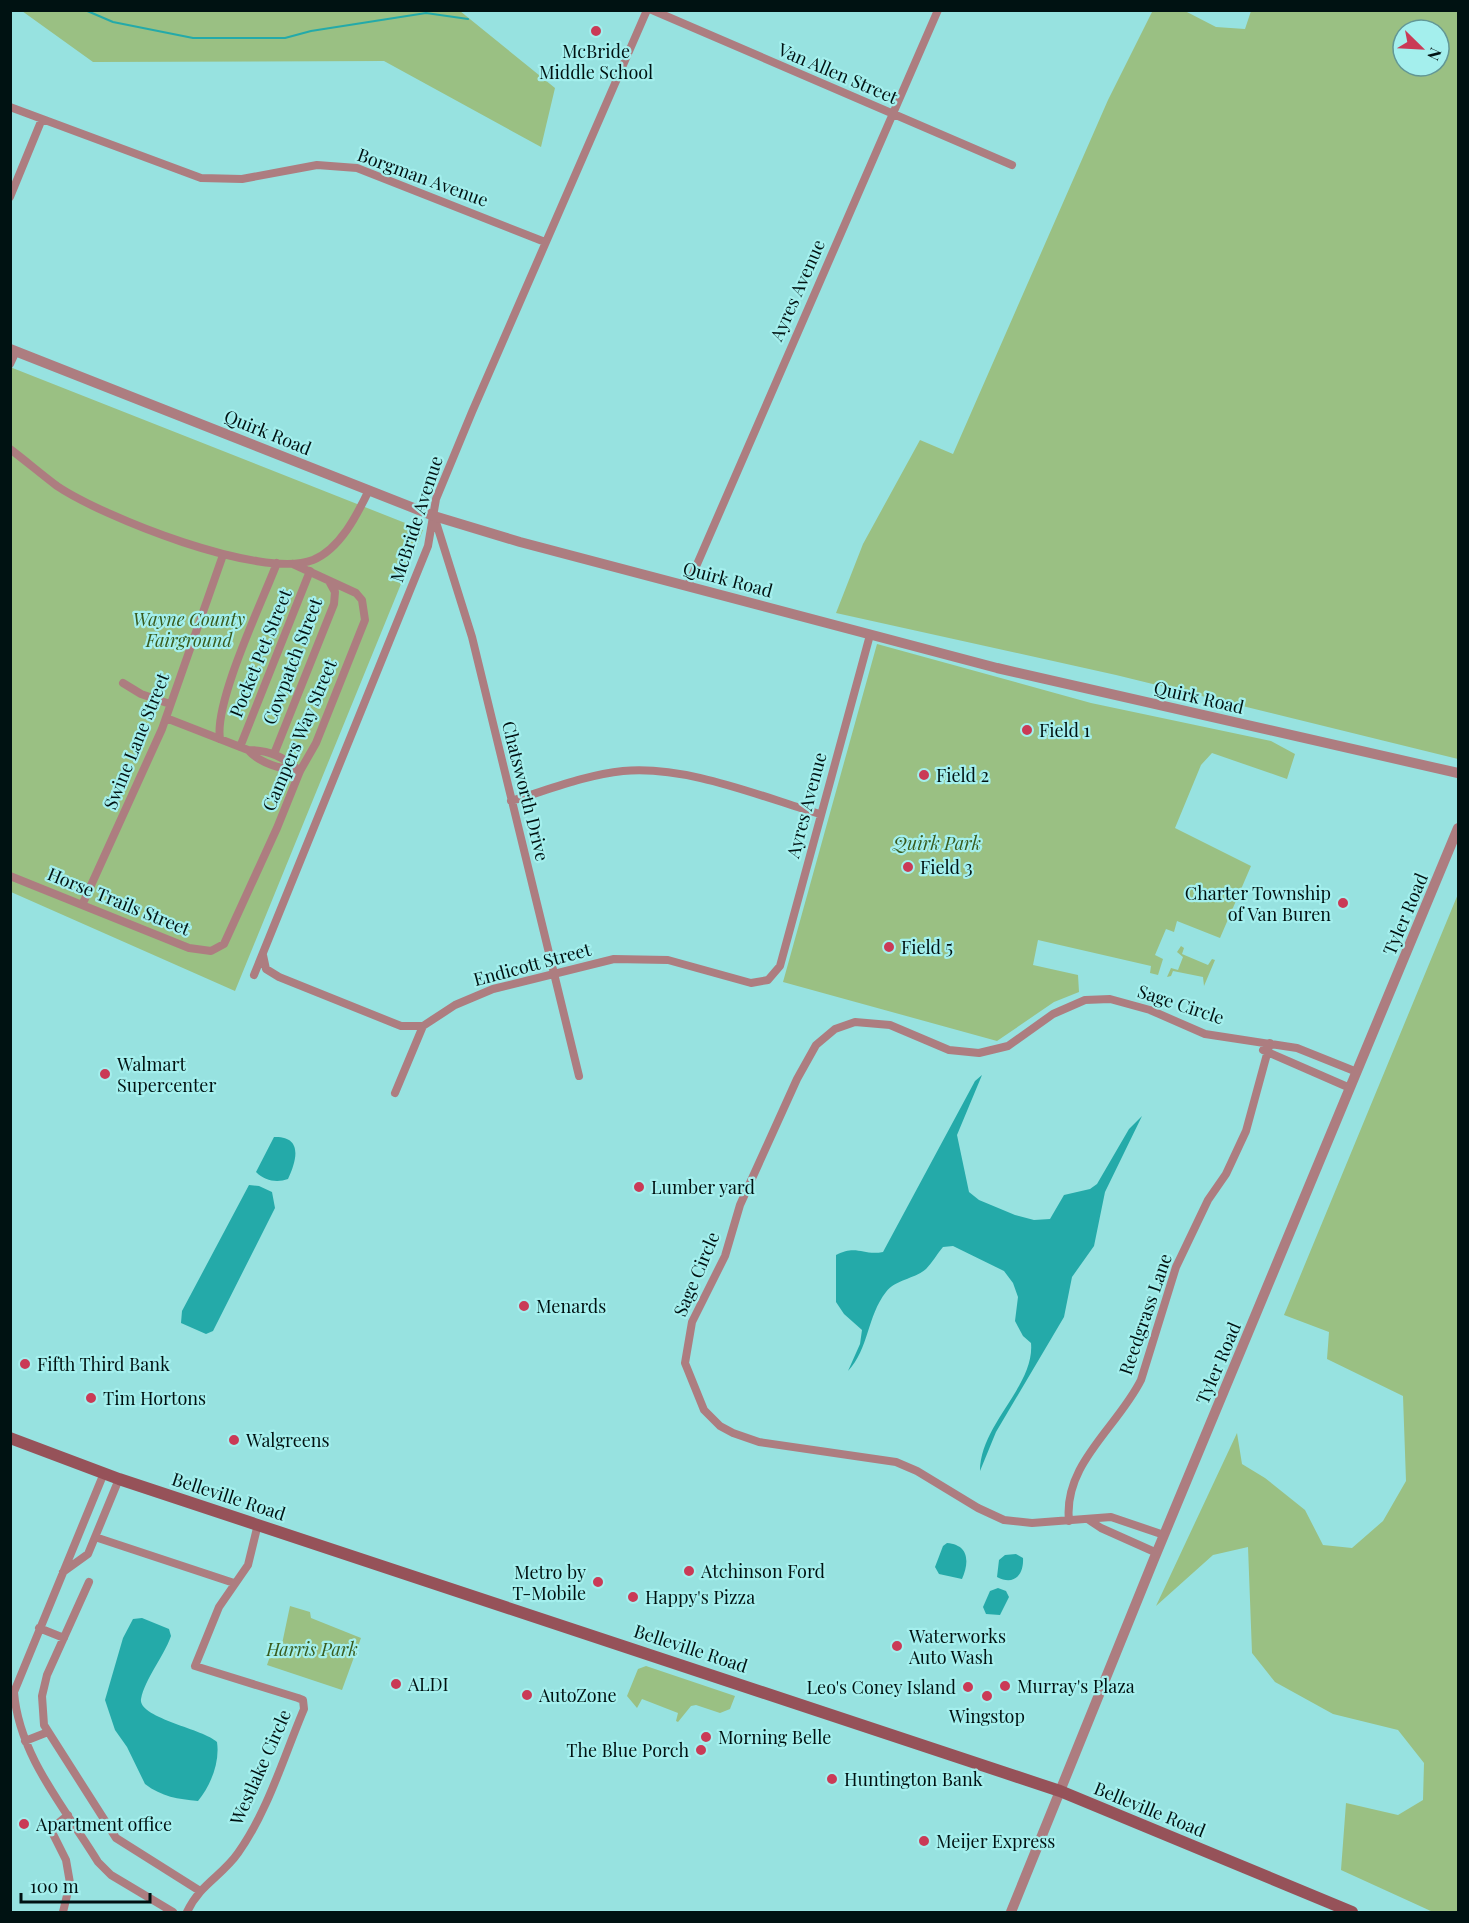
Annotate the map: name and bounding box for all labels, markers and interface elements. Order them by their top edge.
north arrow [1391,18,1451,78]
marker: McBride Middle School [589,24,603,38]
street label: Van Allen Street [773,37,902,109]
place label: McBride Middle School [539,39,653,84]
text: N [1423,45,1447,64]
street label: Borgman Avenue [354,142,492,212]
street label: Ayres Avenue [764,236,830,345]
street label: Quirk Road [221,404,316,461]
street label: McBride Avenue [384,453,448,585]
street label: Quirk Road [681,556,776,603]
street label: Pocket Pet Street [223,585,297,721]
street label: Cowpatch Street [257,594,327,728]
park label: Wayne County Fairground [133,607,245,652]
street label: Campers Way Street [256,655,342,814]
street label: Swine Lane Street [98,669,175,813]
street label: Quirk Road [1152,675,1247,719]
place label: Field 1 [1039,718,1091,742]
street label: Chatsworth Drive [497,719,555,863]
marker: Field 1 [1020,723,1034,737]
street label: Ayres Avenue [780,749,832,861]
place label: Field 2 [936,763,989,787]
marker: Field 2 [917,768,931,782]
park label: Quirk Park [892,831,981,855]
place label: Field 3 [920,855,973,879]
marker: Field 3 [901,860,915,874]
street label: Horse Trails Street [44,861,194,941]
street label: Tyler Road [1377,869,1433,959]
place label: Charter Township of Van Buren [1185,881,1331,926]
marker: Charter Township of Van Buren [1336,896,1350,910]
place label: Field 5 [901,935,953,959]
street label: Endicott Street [471,937,594,991]
marker: Field 5 [882,940,896,954]
street label: Sage Circle [1135,979,1227,1029]
place label: Walmart Supercenter [116,1052,217,1097]
marker: Walmart Supercenter [98,1067,112,1081]
place label: Lumber yard [651,1175,755,1199]
marker: Lumber yard [632,1180,646,1194]
street label: Sage Circle [667,1228,725,1320]
street label: Reedgrass Lane [1113,1250,1177,1378]
place label: Menards [536,1294,606,1318]
marker: Menards [517,1299,531,1313]
street label: Tyler Road [1190,1318,1246,1408]
place label: Fifth Third Bank [37,1352,170,1376]
marker: Fifth Third Bank [18,1357,32,1371]
place label: Tim Hortons [103,1386,206,1410]
marker: Tim Hortons [84,1391,98,1405]
place label: Walgreens [245,1428,330,1452]
marker: Walgreens [227,1433,241,1447]
street label: Belleville Road [169,1466,289,1526]
place label: Atchinson Ford [700,1559,826,1583]
place label: Metro by T-Mobile [512,1560,586,1605]
marker: Atchinson Ford [682,1564,696,1578]
marker: Metro by T-Mobile [591,1575,605,1589]
place label: Happy's Pizza [645,1585,755,1609]
marker: Happy's Pizza [626,1590,640,1604]
street label: Belleville Road [631,1618,751,1678]
place label: Waterworks Auto Wash [908,1624,1006,1669]
park label: Harris Park [265,1637,358,1661]
marker: Waterworks Auto Wash [890,1639,904,1653]
place label: ALDI [407,1672,449,1696]
place label: Murray's Plaza [1017,1674,1135,1698]
place label: Leo's Coney Island [806,1675,957,1699]
marker: ALDI [389,1677,403,1691]
marker: Murray's Plaza [998,1679,1012,1693]
marker: Leo's Coney Island [961,1680,975,1694]
place label: AutoZone [538,1683,617,1707]
marker: AutoZone [520,1688,534,1702]
marker: Wingstop [980,1689,994,1703]
place label: Wingstop [948,1704,1025,1728]
street label: Westlake Circle [223,1706,296,1829]
place label: Morning Belle [718,1725,831,1749]
marker: Morning Belle [699,1730,713,1744]
place label: The Blue Porch [566,1738,689,1762]
marker: The Blue Porch [694,1743,708,1757]
place label: Huntington Bank [844,1767,983,1791]
marker: Huntington Bank [825,1772,839,1786]
street label: Belleville Road [1091,1776,1210,1842]
place label: Apartment office [35,1812,172,1836]
marker: Apartment office [17,1817,31,1831]
place label: Meijer Express [936,1829,1055,1853]
marker: Meijer Express [917,1834,931,1848]
scale bar [21,1866,150,1904]
text: 100 m [30,1874,79,1898]

